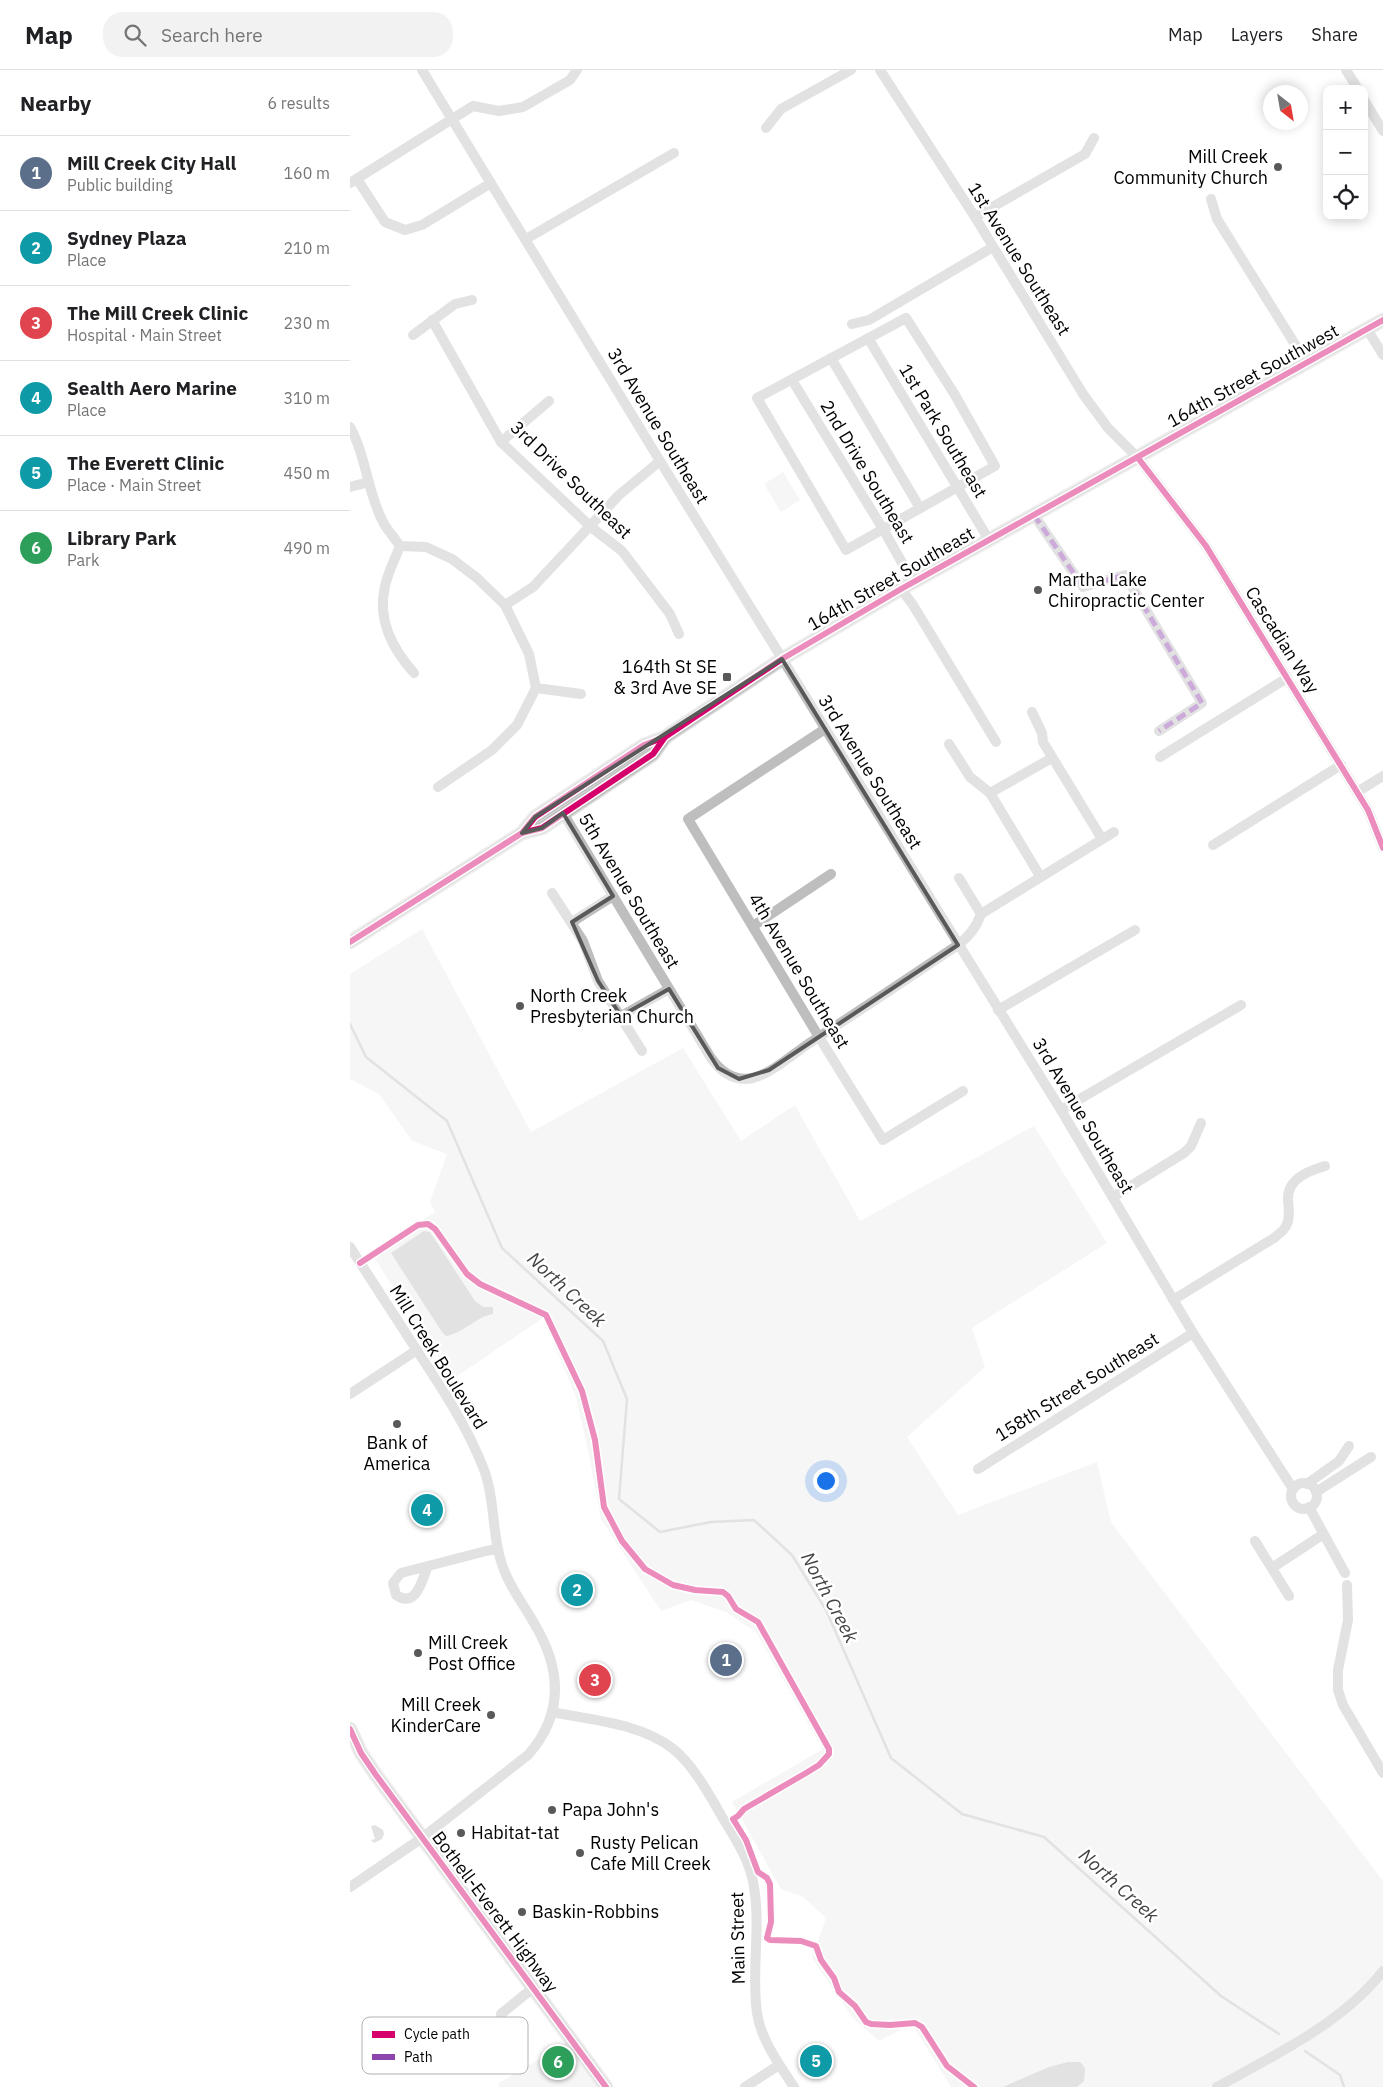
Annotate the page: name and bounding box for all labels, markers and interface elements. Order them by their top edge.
search box [103,12,453,57]
text: Map [25,19,73,51]
icon: search [121,21,149,49]
text: Search here [161,23,263,47]
text: Map [1168,23,1203,46]
text: Layers [1231,23,1283,46]
text: Share [1311,23,1358,46]
north arrow [1263,85,1308,130]
map controls [1323,85,1368,220]
button: + [1323,85,1368,130]
text: Nearby [20,89,91,117]
text: 6 results [267,93,330,113]
button: − [1323,130,1368,175]
place label: Mill Creek Community Church [1113,145,1269,189]
text: Mill Creek City Hall [67,151,236,175]
marker: Mill Creek Community Church [1272,161,1284,173]
text: 1 [31,163,41,183]
text: 160 m [283,163,330,183]
text: Public building [67,175,173,195]
button: locate [1323,175,1368,220]
street label: 1st Avenue Southeast [963,178,1076,340]
text: Sydney Plaza [67,226,187,250]
text: 2 [31,238,41,258]
text: 210 m [283,238,330,258]
text: Place [67,250,106,270]
text: The Mill Creek Clinic [67,301,248,325]
text: 3 [31,313,41,333]
text: 230 m [283,313,330,333]
street label: 164th Street Southwest [1163,319,1343,432]
text: Hospital · Main Street [67,325,222,345]
street label: 3rd Avenue Southeast [603,343,714,508]
street label: 1st Park Southeast [894,359,993,502]
text: Sealth Aero Marine [67,376,237,400]
text: 4 [31,388,41,408]
text: 310 m [283,388,330,408]
street label: 2nd Drive Southeast [815,396,919,548]
text: Place [67,400,106,420]
street label: 3rd Drive Southeast [506,416,637,543]
text: The Everett Clinic [67,451,224,475]
text: 5 [31,463,41,483]
text: 450 m [283,463,330,483]
text: Place · Main Street [67,475,201,495]
street label: 164th Street Southeast [803,521,978,636]
text: Library Park [67,526,176,550]
text: 6 [31,538,41,558]
text: 490 m [283,538,330,558]
text: Park [67,550,99,570]
place label: Martha Lake Chiropractic Center [1048,568,1205,612]
street label: Cascadian Way [1240,582,1324,697]
marker: Martha Lake Chiropractic Center [1032,584,1044,596]
place label: 164th St SE & 3rd Ave SE [613,655,717,699]
marker: 164th St SE & 3rd Ave SE [721,671,733,683]
street label: 3rd Avenue Southeast [813,690,927,853]
street label: 5th Avenue Southeast [574,809,685,973]
street label: 4th Avenue Southeast [744,889,855,1053]
place label: North Creek Presbyterian Church [530,984,694,1028]
marker: North Creek Presbyterian Church [514,1000,526,1012]
street label: 3rd Avenue Southeast [1028,1033,1139,1198]
water label: North Creek [523,1246,612,1332]
street label: Mill Creek Boulevard [385,1280,492,1433]
street label: 158th Street Southeast [991,1327,1163,1446]
marker: Bank of America [391,1418,403,1430]
place label: Bank of America [364,1431,431,1475]
your location [813,1468,839,1494]
pin: 4 [411,1491,443,1529]
water label: North Creek [796,1548,864,1647]
pin: 2 [561,1571,593,1609]
place label: Mill Creek Post Office [428,1631,516,1675]
pin: 1 [710,1641,742,1679]
marker: Mill Creek Post Office [412,1647,424,1659]
pin: 3 [579,1661,611,1699]
place label: Mill Creek KinderCare [391,1693,482,1737]
marker: Mill Creek KinderCare [485,1709,497,1721]
place label: Papa John's [562,1798,659,1821]
marker: Papa John's [546,1804,558,1816]
place label: Habitat-tat [471,1821,560,1844]
street label: Bothell-Everett Highway [427,1826,564,1997]
marker: Habitat-tat [455,1827,467,1839]
place label: Rusty Pelican Cafe Mill Creek [590,1831,711,1875]
water label: North Creek [1074,1843,1165,1928]
marker: Rusty Pelican Cafe Mill Creek [574,1847,586,1859]
street label: Main Street [725,1892,750,1984]
place label: Baskin-Robbins [532,1900,659,1923]
marker: Baskin-Robbins [516,1906,528,1918]
legend [362,2017,528,2074]
text: Cycle path [404,2025,470,2043]
pin: 5 [800,2042,832,2080]
pin: 6 [542,2043,574,2081]
text: Path [404,2048,433,2066]

